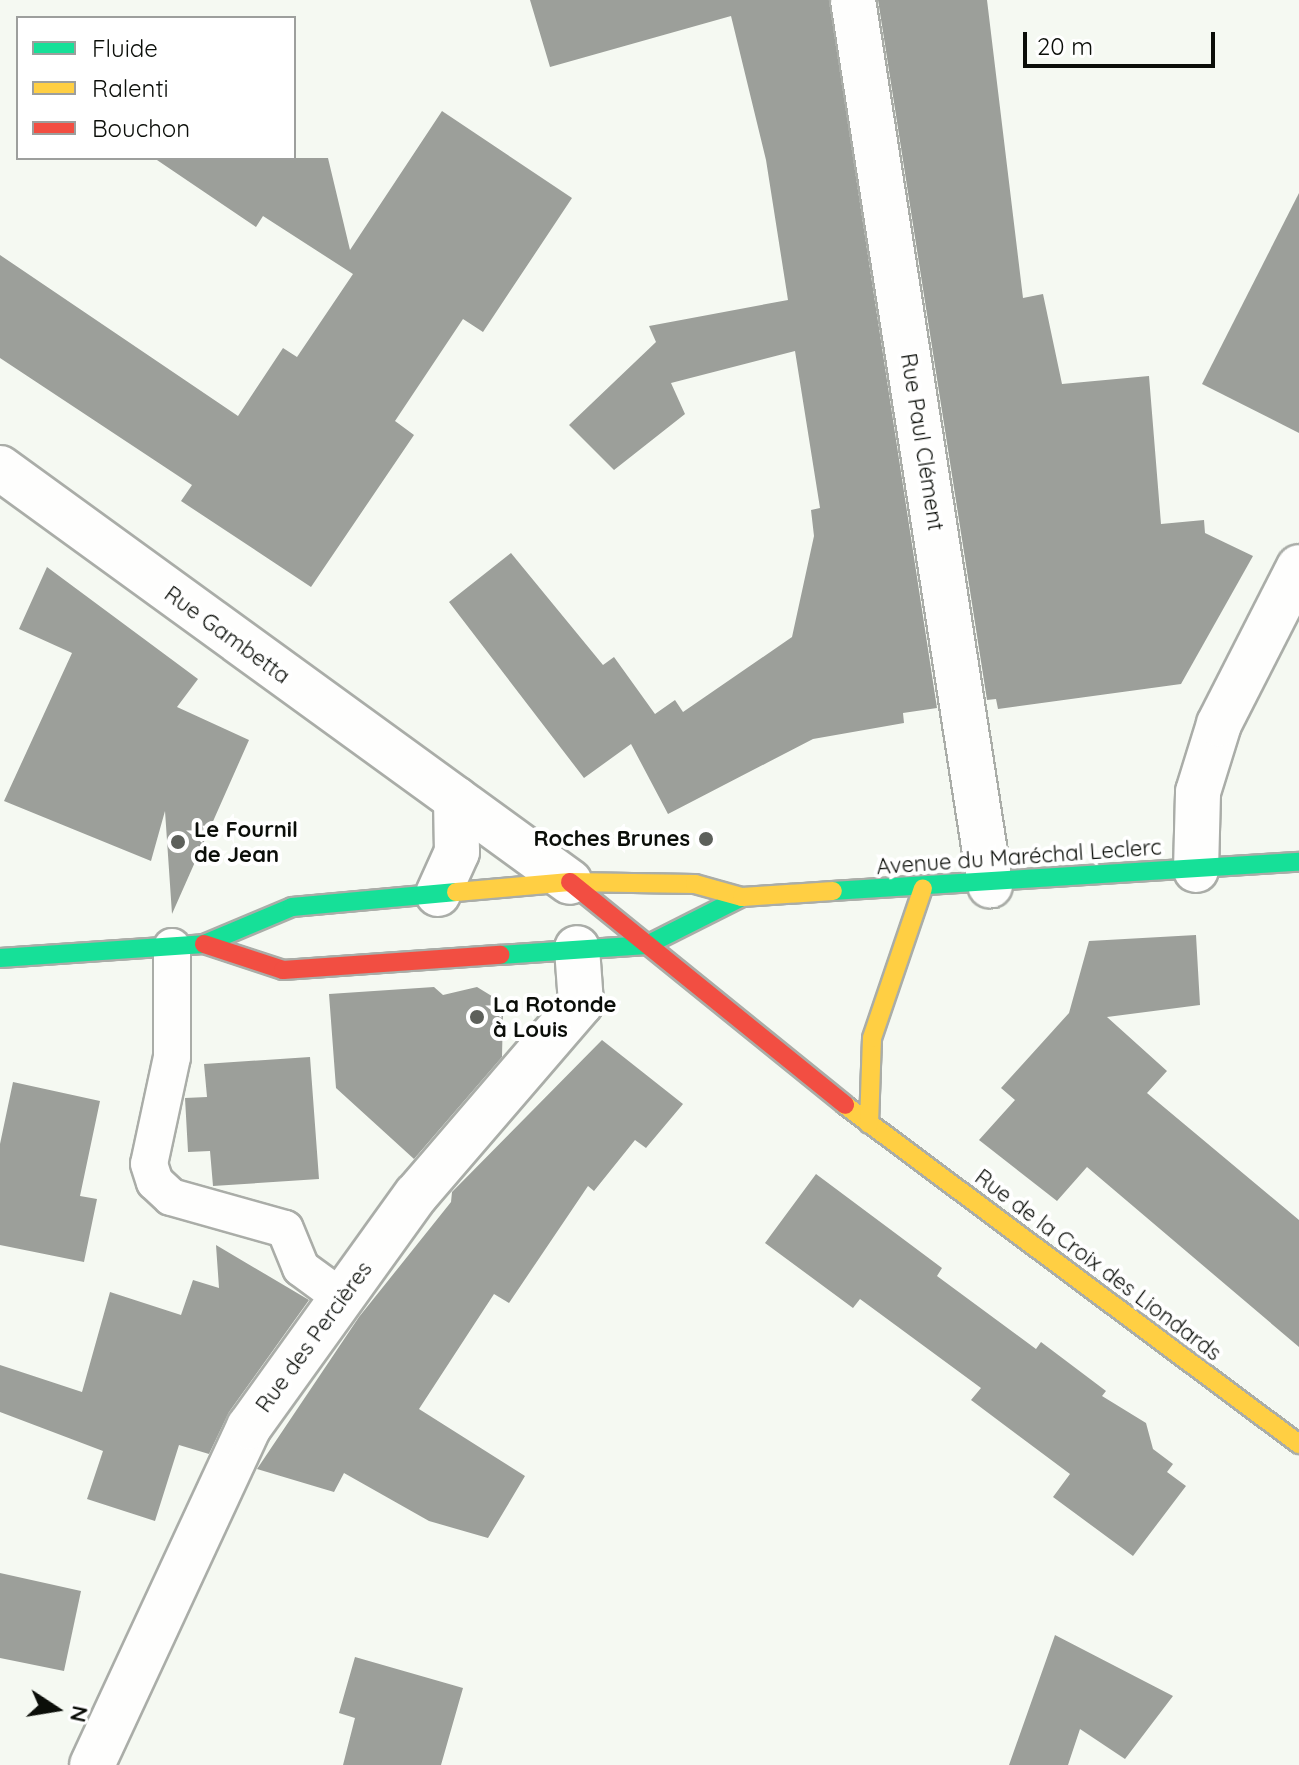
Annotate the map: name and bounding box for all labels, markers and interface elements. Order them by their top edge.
legend [16,16,296,160]
scale bar [1027,16,1219,66]
text: 20 m [1037,31,1093,61]
text: Fluide [92,33,158,63]
text: Ralenti [92,73,169,103]
text: Bouchon [92,113,190,143]
street label: Rue Paul Clément [895,351,949,533]
street label: Rue Gambetta [159,581,295,689]
place label: Le Fournil de Jean [194,816,298,868]
place label: Roches Brunes [534,826,690,852]
marker: Roches Brunes [697,830,715,848]
marker: Le Fournil de Jean [169,833,187,851]
street label: Avenue du Maréchal Leclerc [875,834,1163,880]
place label: La Rotonde à Louis [493,991,617,1042]
marker: La Rotonde à Louis [468,1008,486,1026]
street label: Rue de la Croix des Liondards [970,1164,1226,1366]
street label: Rue des Percières [250,1256,378,1418]
north arrow [16,1669,96,1749]
text: N [64,1703,95,1725]

